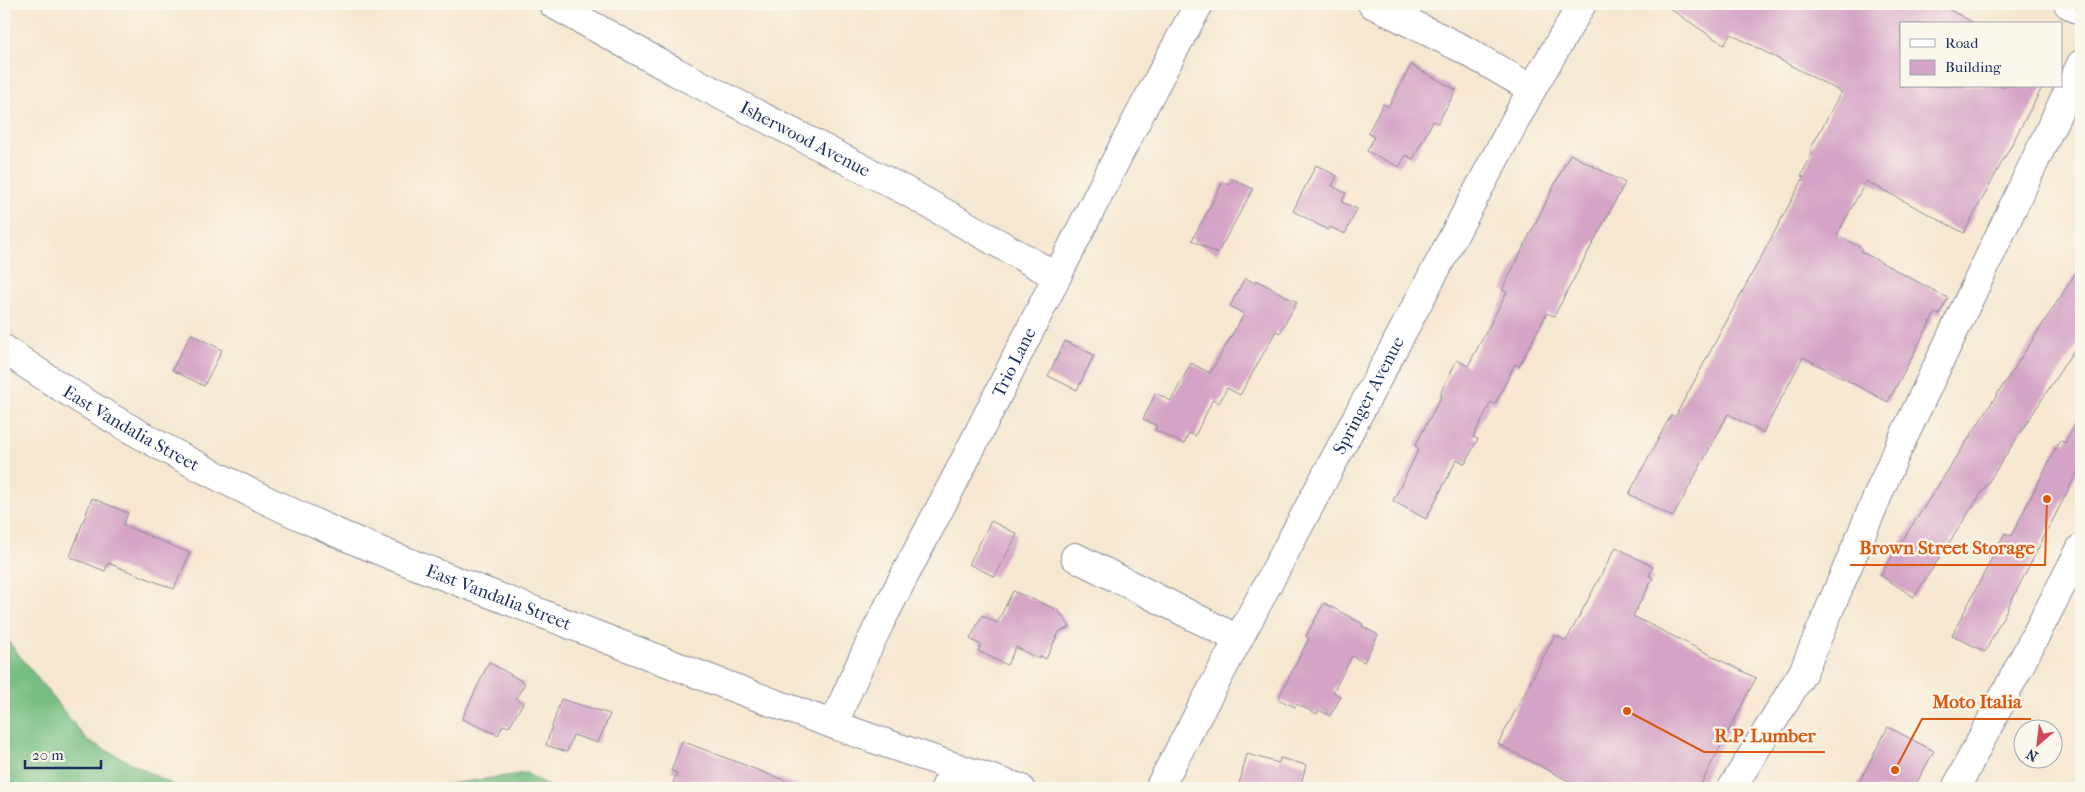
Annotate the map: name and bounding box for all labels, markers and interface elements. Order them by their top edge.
legend [1900,22,2062,88]
text: Road [1945,34,1979,52]
text: Building [1945,58,2002,76]
street label: Isherwood Avenue [736,97,874,182]
street label: Trio Lane [988,324,1041,401]
street label: Springer Avenue [1329,333,1409,458]
street label: East Vandalia Street [59,381,203,476]
callout: Brown Street Storage [1850,531,2045,565]
text: Brown Street Storage [1859,537,2035,559]
street label: East Vandalia Street [423,560,575,635]
callout: Moto Italia [1922,685,2031,719]
text: Moto Italia [1931,691,2023,713]
callout: R.P. Lumber [1704,718,1825,752]
north arrow [2012,720,2062,770]
text: R.P. Lumber [1714,725,1817,747]
scale bar [25,737,101,769]
text: N [2023,745,2041,765]
text: 20 m [32,746,64,764]

